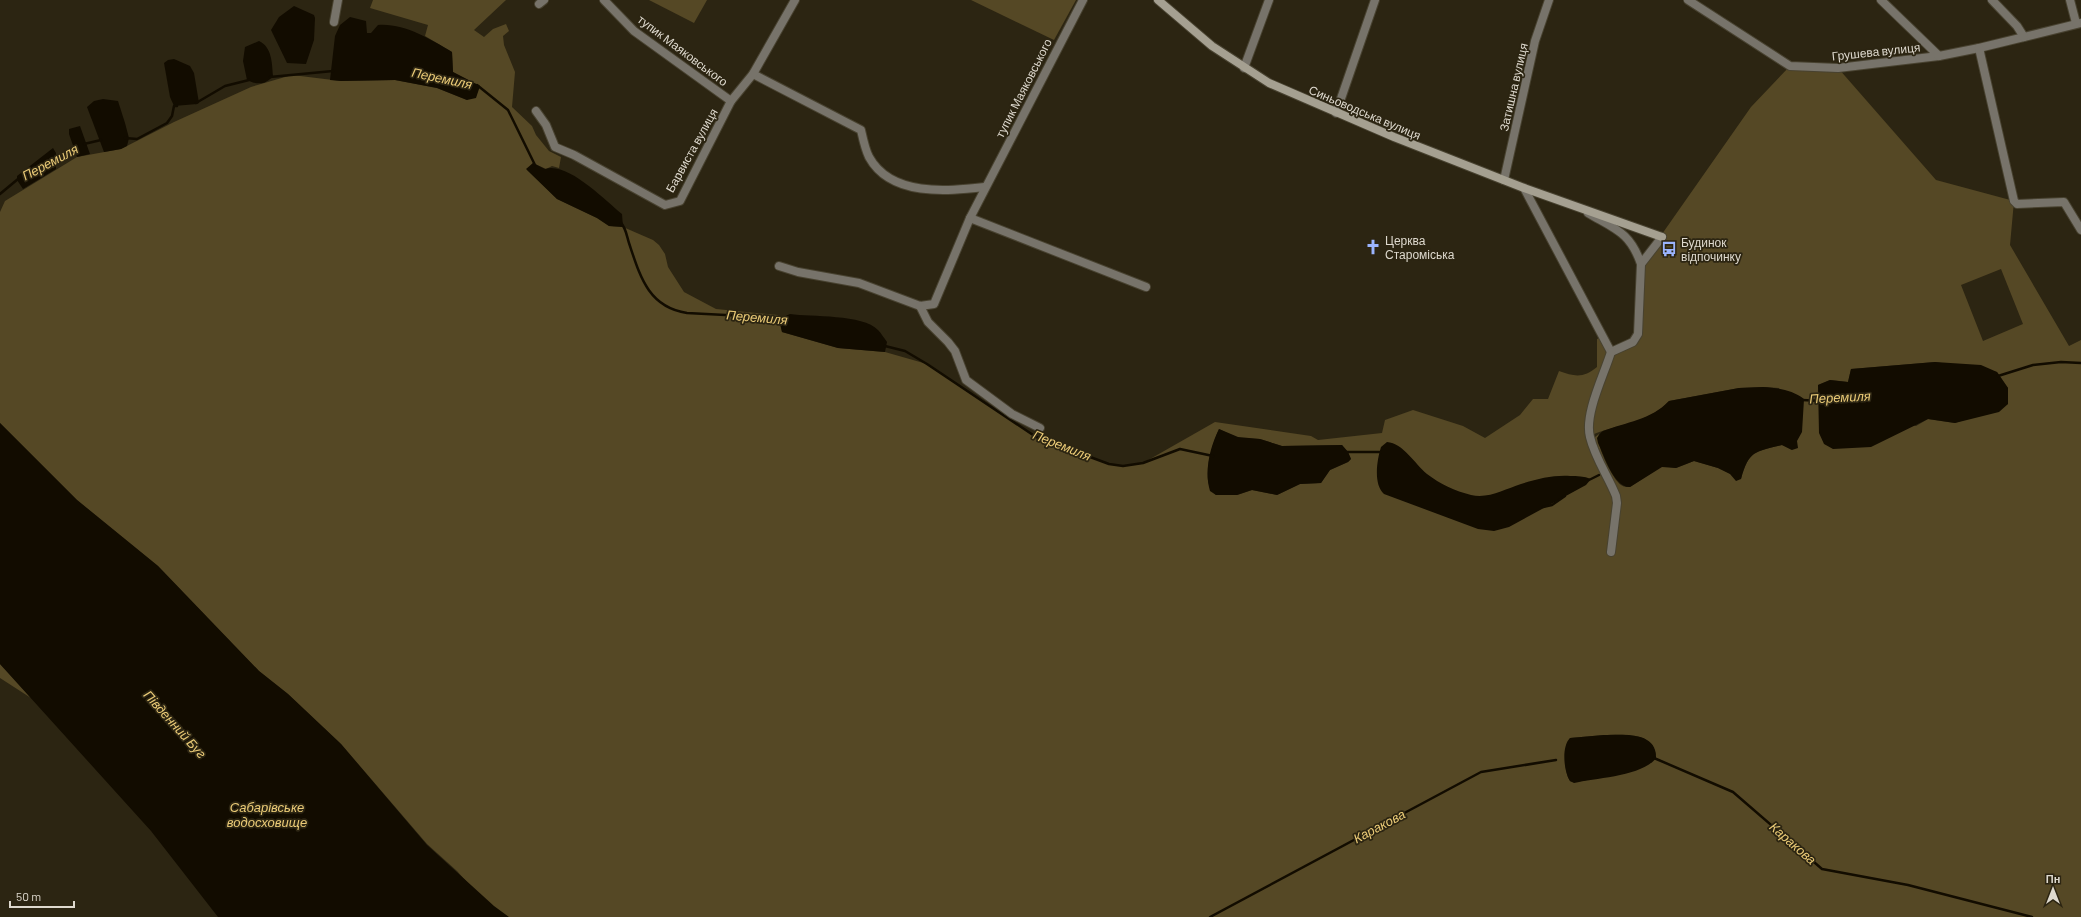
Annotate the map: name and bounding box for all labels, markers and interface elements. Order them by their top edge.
street label: тупик Маяковського [635,12,731,89]
street label: тупик Маяковського [992,36,1055,140]
street label: Грушева вулиця [1831,39,1921,64]
street label: Затишна вулиця [1496,42,1531,133]
water label: Перемиля [410,64,474,92]
street label: Синьоводська вулиця [1306,82,1423,143]
street label: Барвиста вулиця [662,106,721,195]
water label: Перемиля [19,141,81,183]
place label: Церква Староміська [1385,233,1455,262]
place label: Будинок відпочинку [1681,235,1741,264]
church icon: Церква Староміська [1364,238,1382,256]
bus stop icon: Будинок відпочинку [1660,240,1678,258]
water label: Перемиля [726,306,788,328]
water label: Перемиля [1809,387,1871,407]
water label: Перемиля [1031,426,1094,464]
water label: Південний Буг [140,687,210,762]
water label: Сабарівське водосховище [227,799,307,830]
water label: Каракова [1350,806,1408,846]
water label: Каракова [1766,818,1820,868]
north arrow [2033,869,2073,909]
text: Пн [2046,872,2060,885]
scale bar [10,883,74,909]
text: 50 m [16,889,41,903]

